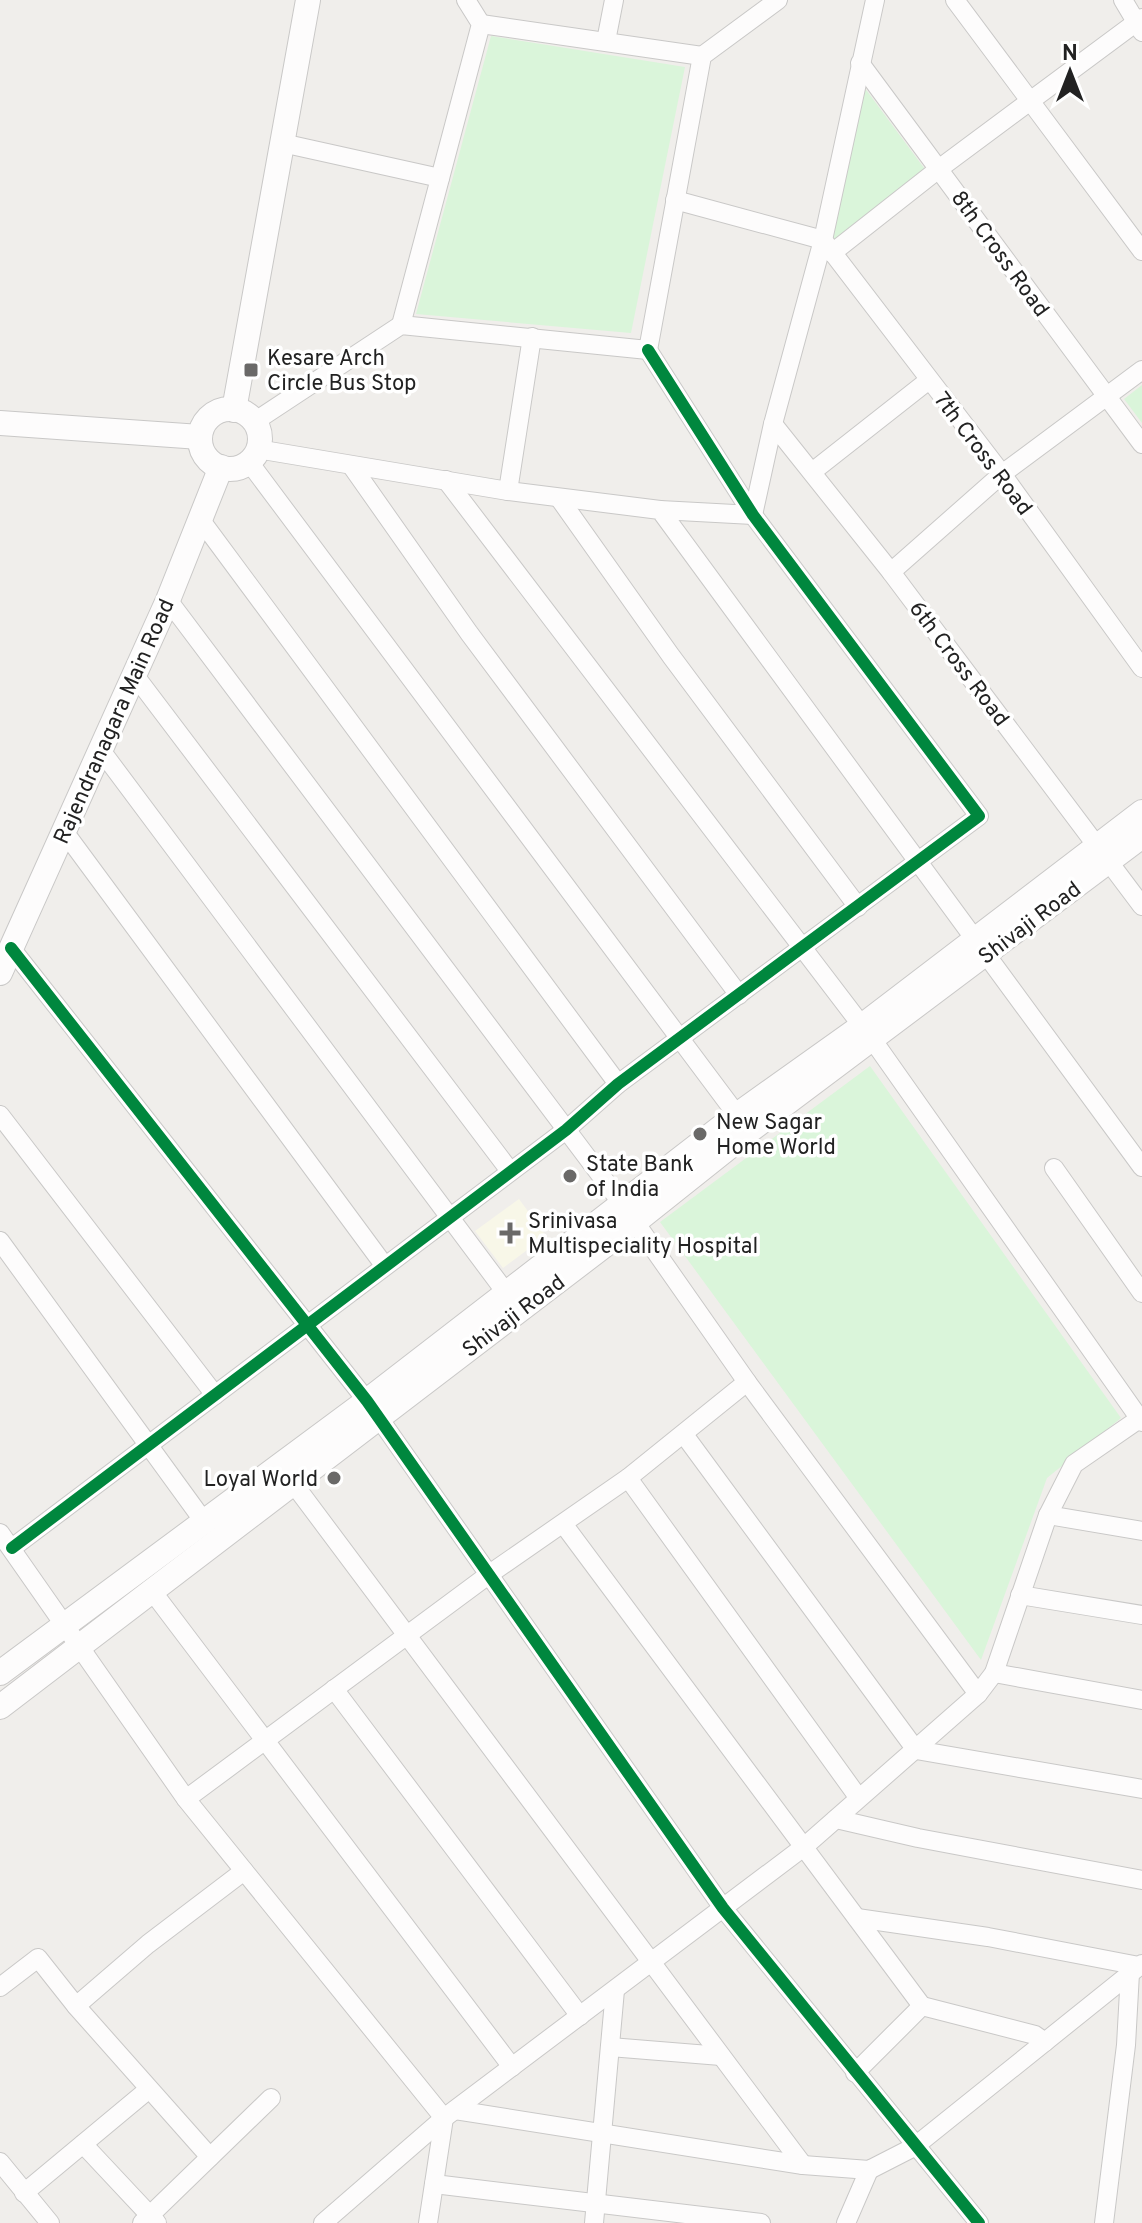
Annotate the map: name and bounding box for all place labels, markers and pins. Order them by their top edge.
place label: Kesare Arch Circle Bus Stop [267,346,417,398]
marker: Kesare Arch Circle Bus Stop [242,361,260,379]
place label: New Sagar Home World [716,1110,836,1162]
marker: New Sagar Home World [691,1125,709,1143]
place label: State Bank of India [586,1152,694,1204]
marker: State Bank of India [561,1167,579,1185]
place label: Srinivasa Multispeciality Hospital [528,1209,758,1261]
marker: Srinivasa Multispeciality Hospital [499,1222,521,1244]
place label: Loyal World [203,1467,318,1494]
marker: Loyal World [325,1469,343,1487]

